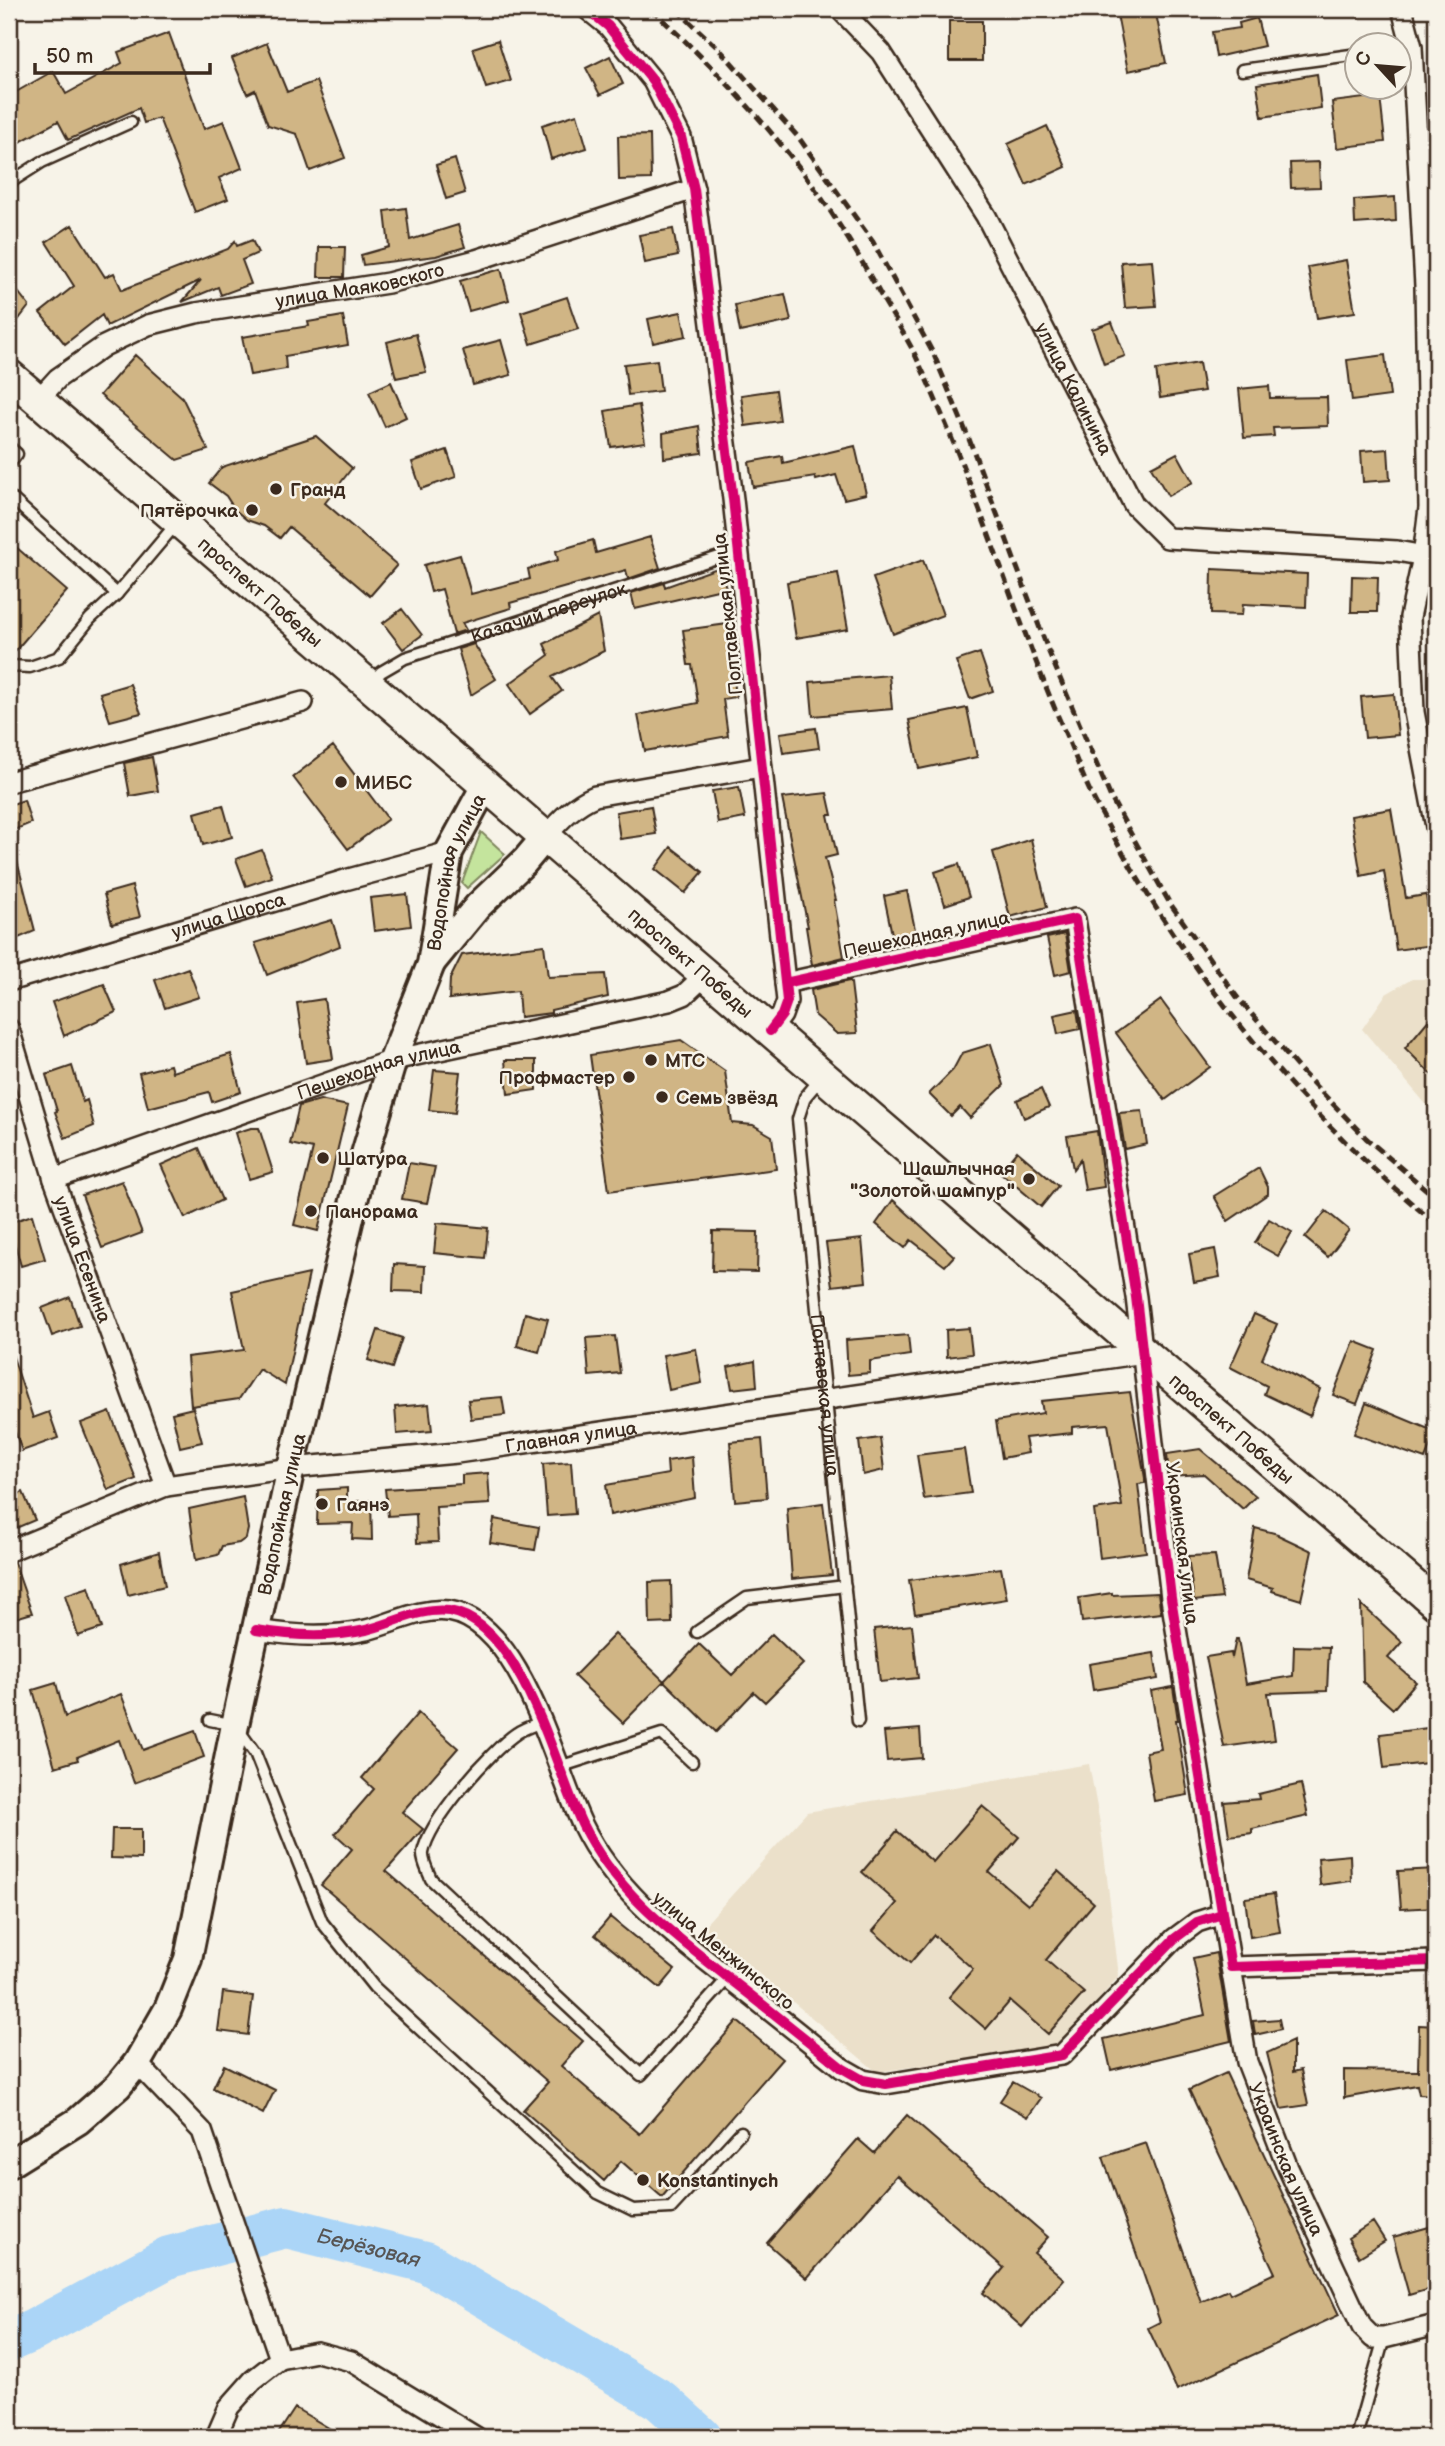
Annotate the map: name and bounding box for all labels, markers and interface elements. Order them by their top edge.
scale bar [35,32,210,76]
north arrow [1344,32,1414,102]
text: 50 m [46,44,93,69]
text: С [1351,48,1377,70]
street label: улица Маяковского [274,259,447,313]
street label: улица Калинина [1030,319,1117,459]
place label: Гранд [290,479,346,502]
marker: Гранд [268,481,284,497]
place label: Пятёрочка [140,500,239,523]
marker: Пятёрочка [244,502,260,518]
street label: Полтавская улица [709,532,748,696]
street label: проспект Победы [193,533,327,653]
street label: Казачий переулок [468,577,630,649]
place label: МИБС [355,772,412,795]
marker: МИБС [333,774,349,790]
street label: Водопойная улица [423,790,492,953]
street label: улица Щорса [169,889,288,944]
street label: проспект Победы [623,903,757,1023]
street label: Пешеходная улица [841,907,1012,964]
street label: Пешеходная улица [294,1036,463,1106]
place label: МТС [665,1050,705,1073]
marker: МТС [643,1052,659,1068]
place label: Профмастер [499,1067,616,1090]
marker: Профмастер [621,1069,637,1085]
place label: Семь звёзд [676,1087,778,1110]
marker: Семь звёзд [654,1089,670,1105]
place label: Шатура [337,1148,408,1171]
marker: Шатура [315,1150,331,1166]
place label: Шашлычная "Золотой шампур" [850,1158,1015,1203]
marker: Шашлычная "Золотой шампур" [1021,1171,1037,1187]
street label: улица Есенина [48,1193,116,1326]
place label: Панорама [325,1201,419,1224]
marker: Панорама [303,1203,319,1219]
street label: Полтавская улица [805,1313,844,1478]
street label: проспект Победы [1164,1369,1298,1489]
street label: Главная улица [504,1417,638,1459]
street label: Водопойная улица [254,1431,312,1597]
street label: Украинская улица [1160,1460,1203,1626]
place label: Гаянэ [336,1494,390,1517]
marker: Гаянэ [314,1496,330,1512]
street label: улица Менжинского [648,1887,799,2015]
street label: Украинская улица [1243,2079,1328,2240]
place label: Konstantinych [657,2170,778,2193]
marker: Konstantinych [635,2172,651,2188]
water label: Берёзовая [314,2223,424,2273]

